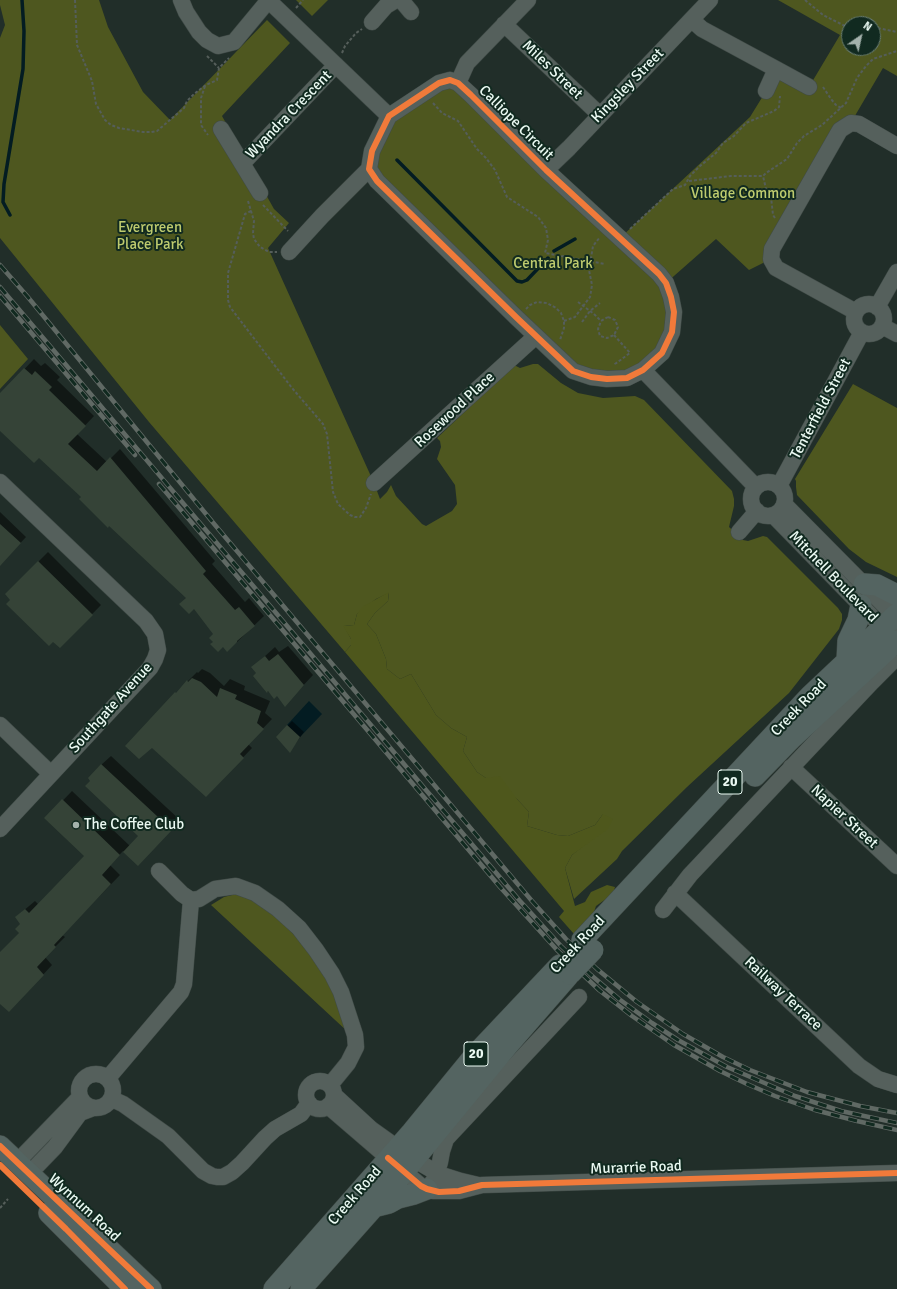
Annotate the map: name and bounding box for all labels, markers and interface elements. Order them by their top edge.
north arrow [841,16,881,56]
text: N [861,19,874,34]
street label: Miles Street [518,37,586,103]
street label: Kingsley Street [588,45,668,127]
street label: Wyandra Crescent [242,67,336,163]
street label: Calliope Circuit [475,82,557,164]
park label: Village Common [691,185,795,203]
park label: Evergreen Place Park [116,219,184,254]
park label: Central Park [513,255,593,273]
street label: Tenterfield Street [787,356,855,462]
street label: Rosewood Place [411,368,499,452]
street label: Mitchell Boulevard [785,527,881,627]
street label: Southgate Avenue [66,659,156,757]
street label: Creek Road [767,676,831,740]
road number: 20 [718,770,742,794]
street label: Napier Street [807,781,881,853]
place label: The Coffee Club [84,816,184,834]
marker: The Coffee Club [71,820,81,830]
street label: Creek Road [547,912,609,978]
street label: Railway Terrace [740,953,826,1035]
road number: 20 [464,1042,488,1066]
street label: Murarrie Road [590,1157,682,1179]
street label: Creek Road [325,1163,385,1229]
street label: Wynnum Road [44,1170,124,1246]

